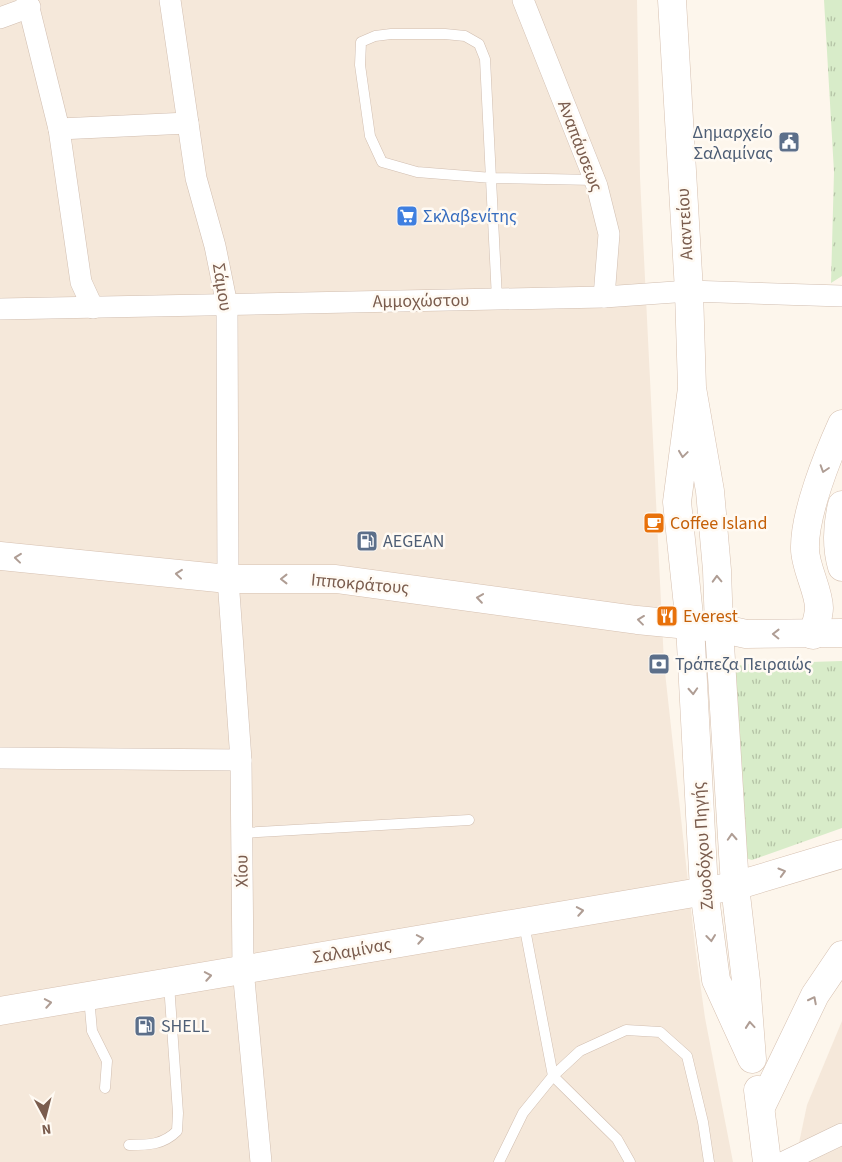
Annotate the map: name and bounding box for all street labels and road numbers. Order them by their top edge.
street label: Αναπάυσεως [551,97,609,195]
street label: Αιαντείου [671,187,699,261]
street label: Σάμου [206,261,238,313]
street label: Αμμοχώστου [372,288,470,314]
street label: Ιπποκράτους [310,567,410,601]
street label: Ζωοδόχου Πηγής [686,781,720,911]
street label: Χίου [229,855,255,887]
street label: Σαλαμίνας [311,932,394,970]

